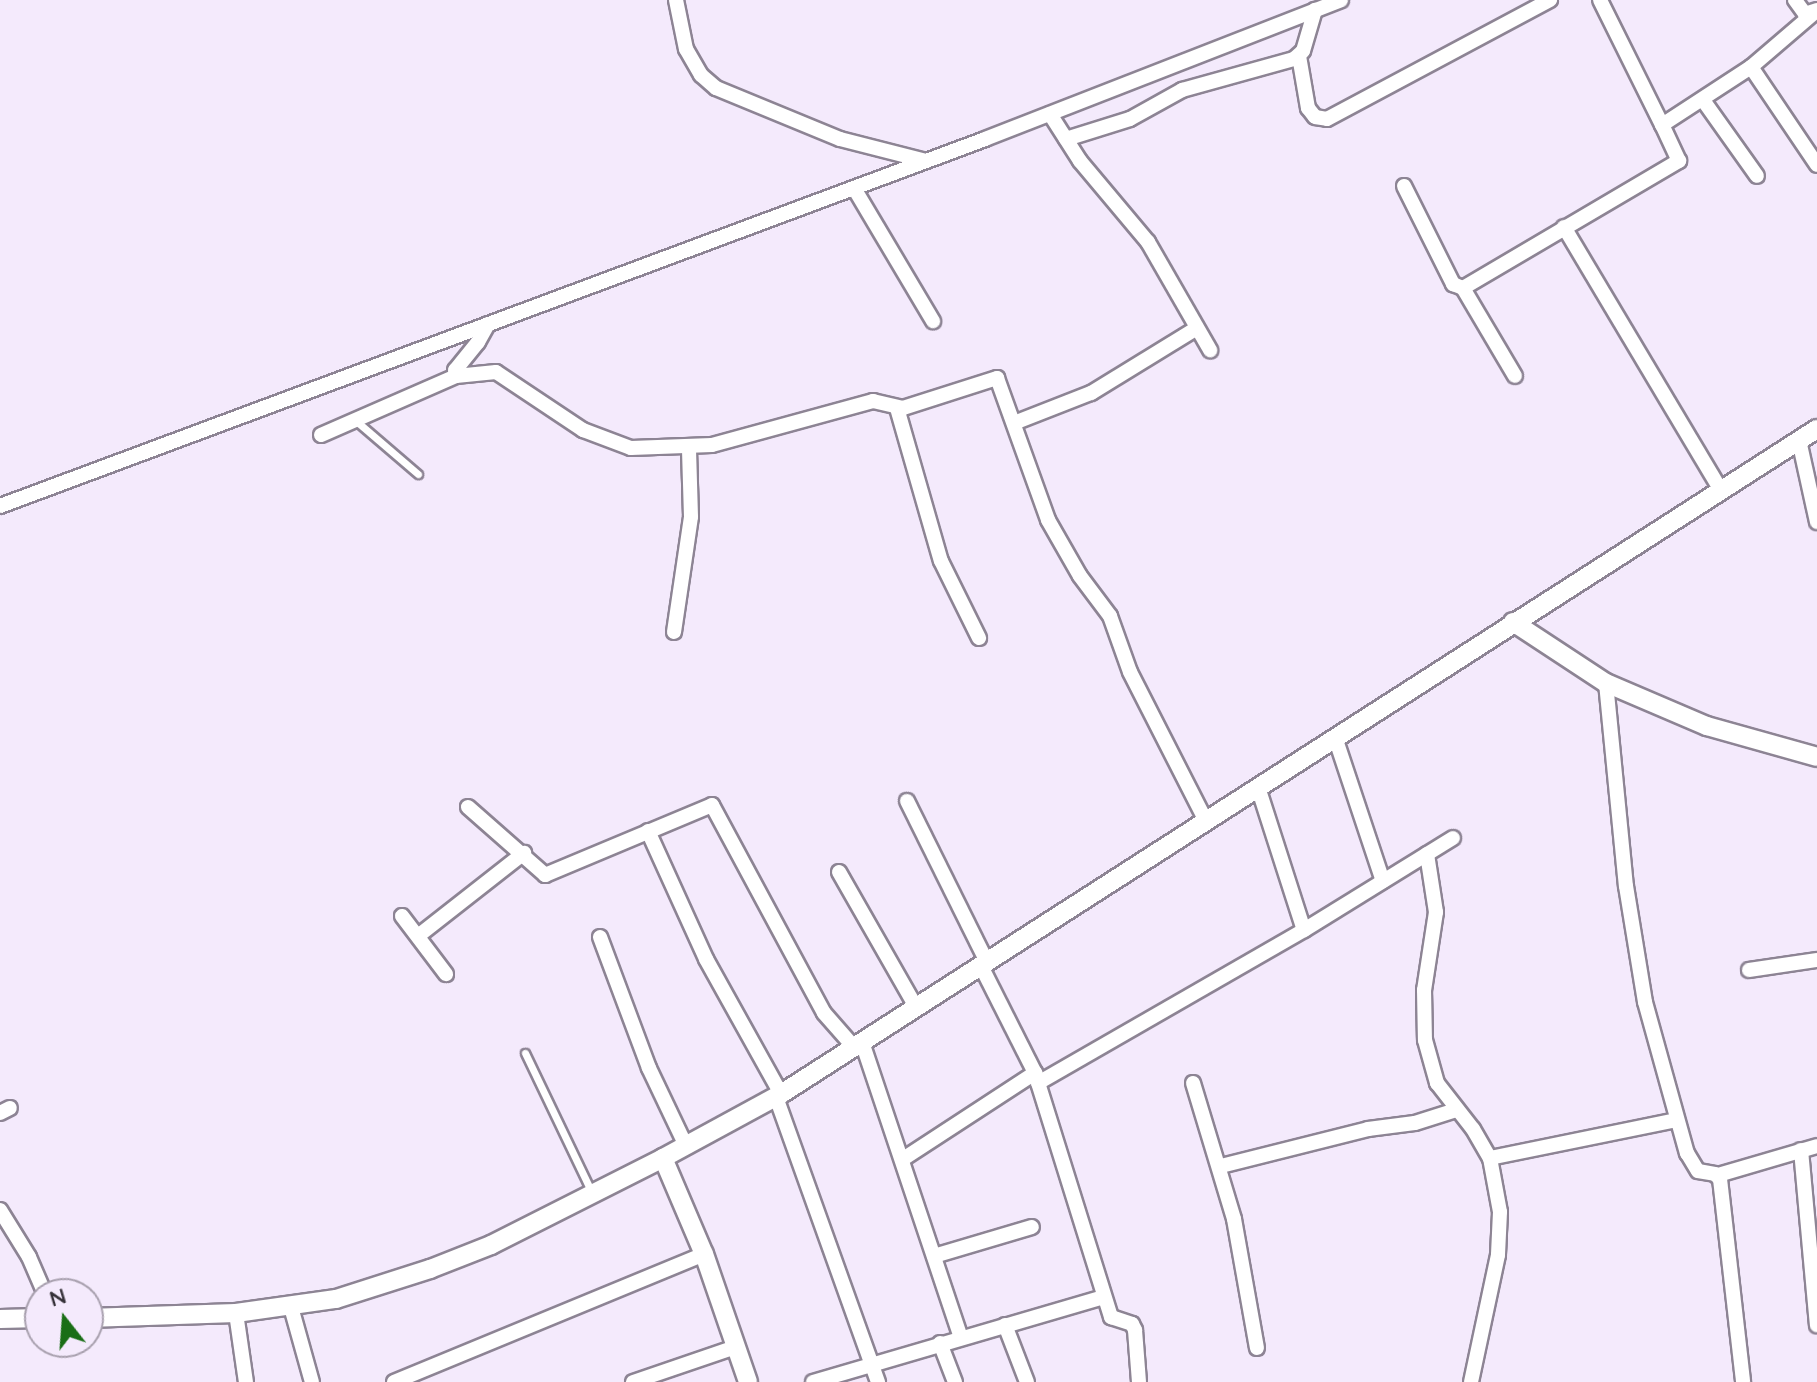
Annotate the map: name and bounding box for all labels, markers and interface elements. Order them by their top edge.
north arrow [24,1278,104,1358]
text: N [46,1281,69,1313]

